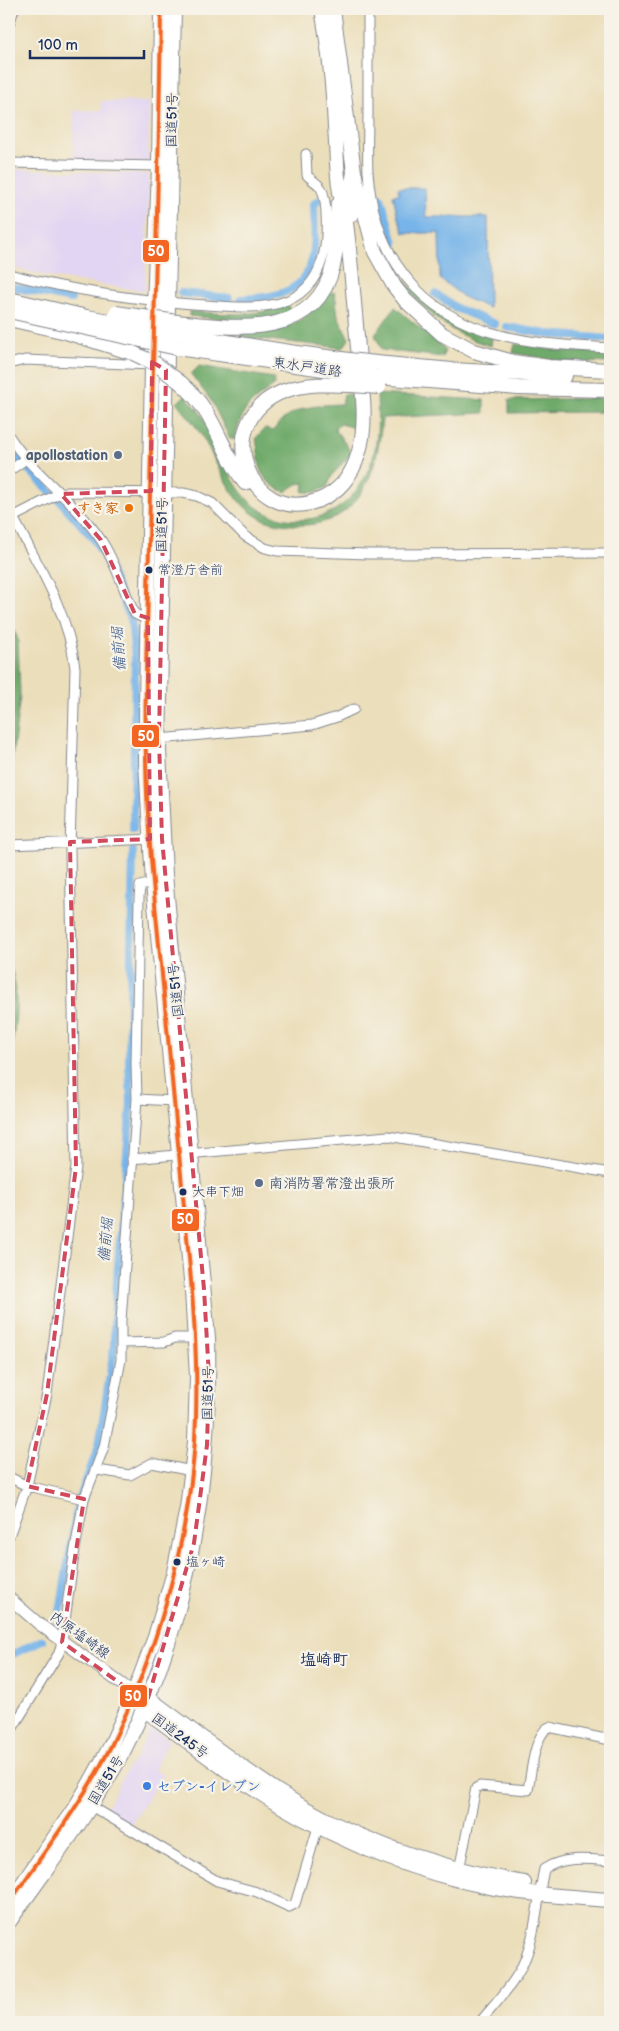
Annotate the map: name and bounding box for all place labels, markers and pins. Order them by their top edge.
place label: apollostation [26,447,108,464]
marker: apollostation [112,449,124,461]
place label: すき家 [77,500,119,517]
marker: すき家 [123,502,135,514]
place label: 常澄庁舎前 [158,562,223,578]
marker: 常澄庁舎前 [144,565,154,575]
place label: 南消防署常澄出張所 [269,1175,395,1192]
marker: 南消防署常澄出張所 [253,1177,265,1189]
place label: 大串下畑 [192,1184,244,1200]
marker: 大串下畑 [178,1187,188,1197]
place label: 塩ヶ崎 [186,1554,225,1570]
marker: 塩ヶ崎 [172,1557,182,1567]
place label: セブン-イレブン [157,1778,261,1795]
marker: セブン-イレブン [141,1780,153,1792]

